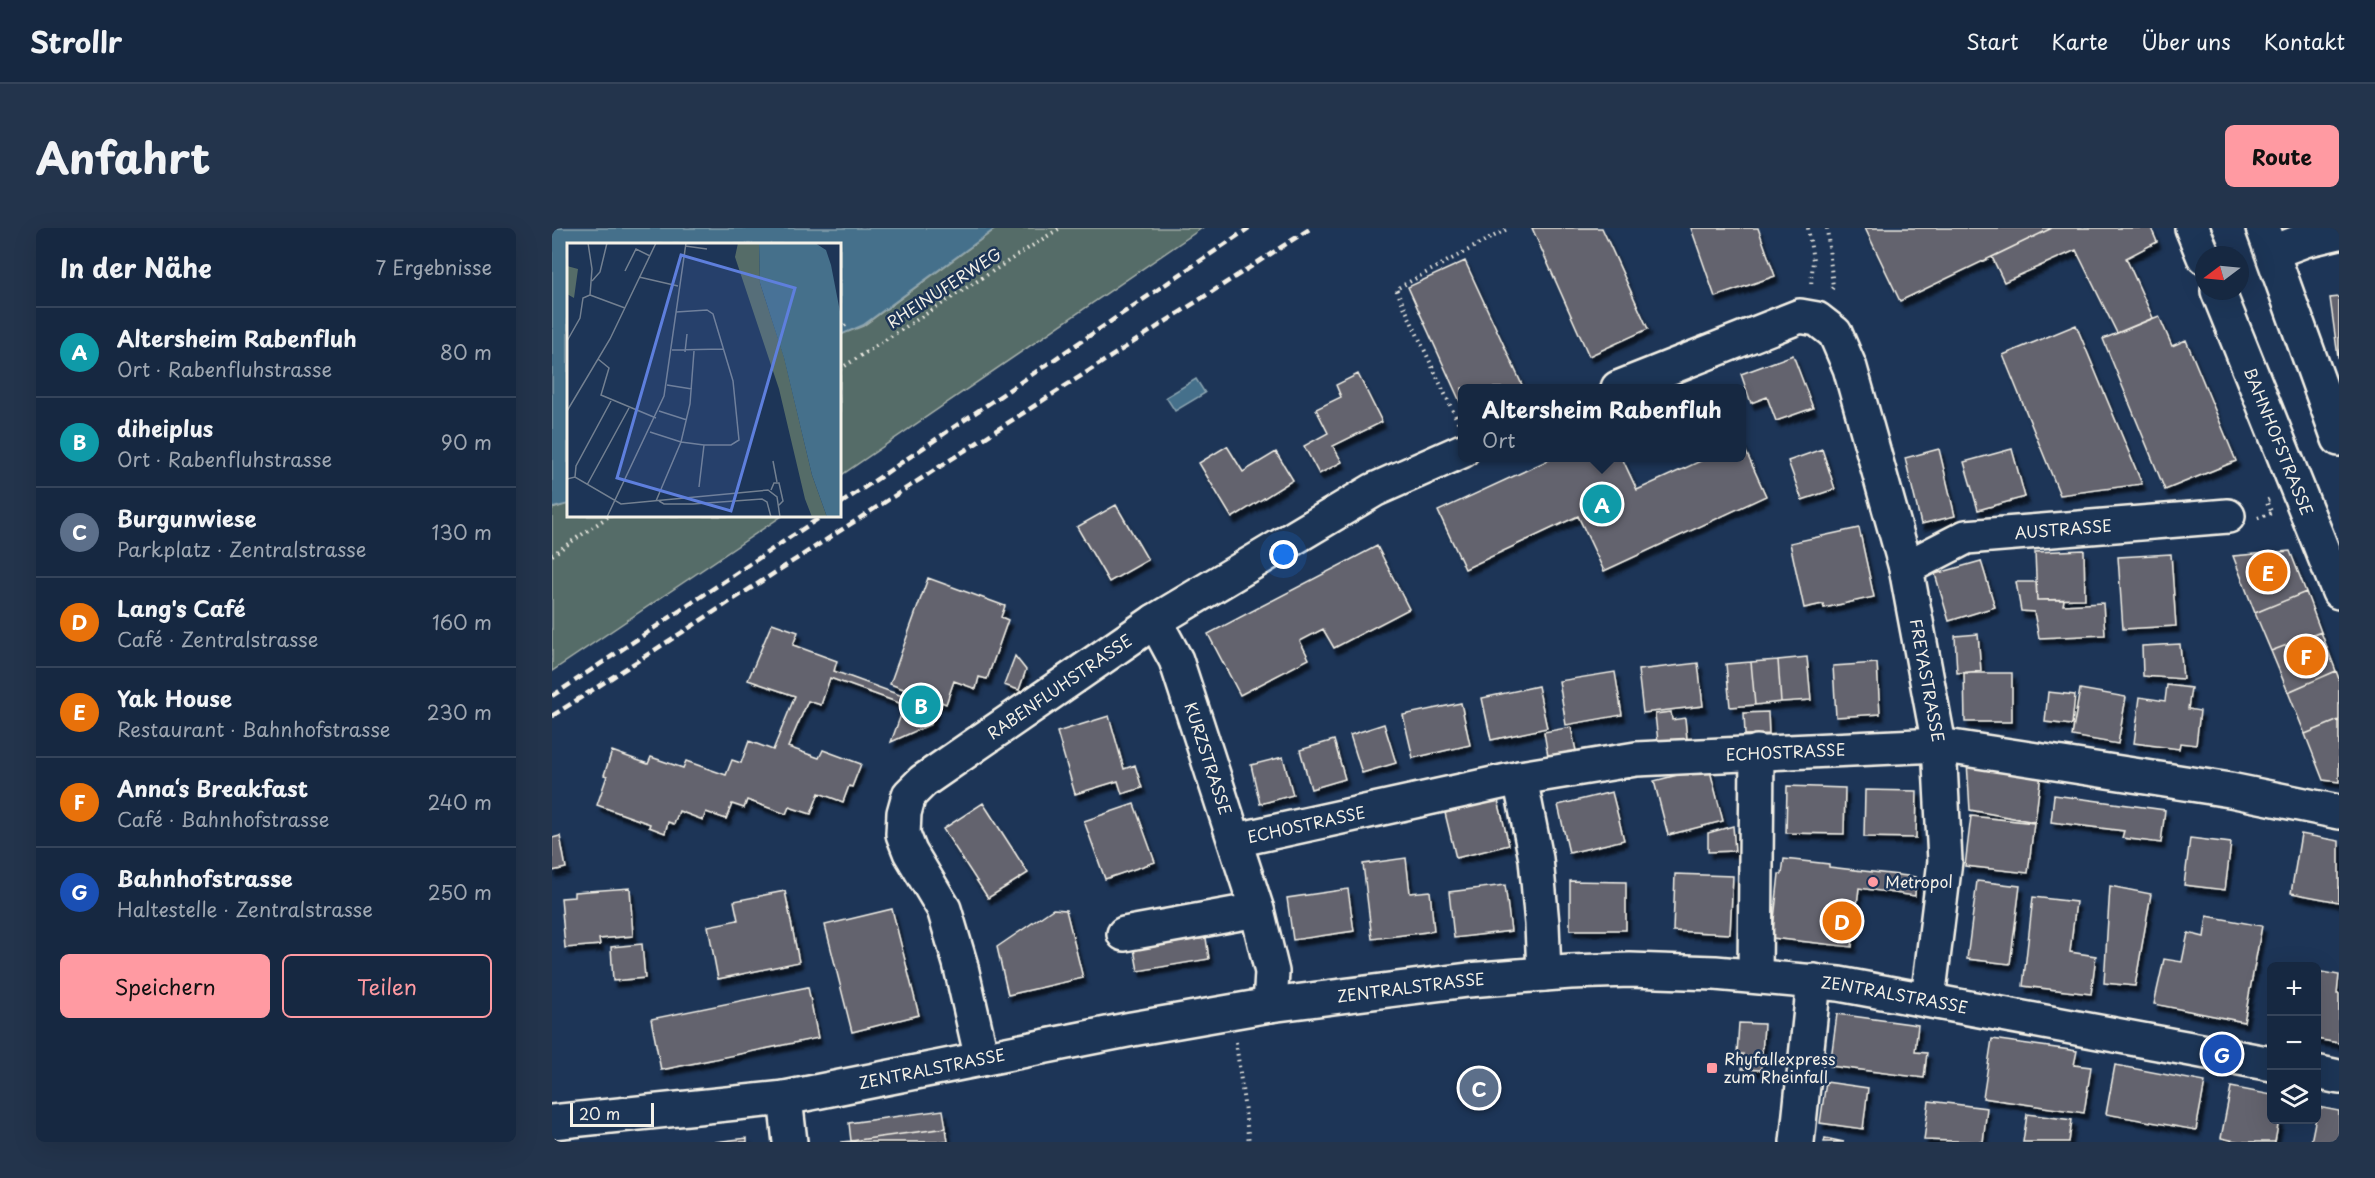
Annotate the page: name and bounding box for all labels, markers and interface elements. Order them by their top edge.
text: Strollr [30,20,122,63]
text: Start [1966,25,2018,57]
text: Karte [2051,25,2108,57]
text: Über uns [2141,25,2231,57]
text: Kontakt [2264,25,2345,57]
text: Anfahrt [36,125,210,188]
button: Route [2225,125,2339,187]
street label: RHEINUFERWEG [882,241,1005,333]
inset map [567,243,842,518]
north arrow [2195,246,2249,300]
text: In der Nähe [60,248,212,287]
text: 7 Ergebnisse [376,252,492,282]
text: Altersheim Rabenfluh [117,321,357,354]
text: A [72,337,87,367]
text: 80 m [440,337,492,367]
text: Ort · Rabenfluhstrasse [117,354,332,384]
street label: BAHNHOFSTRASSE [2239,363,2320,519]
popup [1458,384,1746,462]
text: Altersheim Rabenfluh [1482,392,1722,425]
text: diheiplus [117,411,213,444]
text: Ort [1482,425,1515,455]
text: B [73,427,86,457]
text: 90 m [441,427,492,457]
text: Ort · Rabenfluhstrasse [117,444,332,474]
pin: A [1582,482,1622,526]
text: Burgunwiese [117,501,257,534]
street label: AUSTRASSE [2013,512,2113,544]
text: C [72,517,87,547]
text: 130 m [432,517,492,547]
text: Parkplatz · Zentralstrasse [117,534,366,564]
your location [1269,540,1298,569]
pin: E [2248,550,2288,594]
text: Lang's Café [117,591,246,624]
text: D [72,607,87,637]
text: 160 m [432,607,492,637]
street label: FREYASTRASSE [1905,617,1951,744]
text: Café · Zentralstrasse [117,624,318,654]
street label: RABENFLUHSTRASSE [982,627,1136,744]
pin: F [2286,634,2326,678]
text: Yak House [117,681,232,714]
pin: B [902,682,940,728]
text: E [73,697,86,727]
text: 230 m [427,697,492,727]
street label: KURZSTRASSE [1179,699,1238,818]
text: Restaurant · Bahnhofstrasse [117,714,390,744]
street label: ECHOSTRASSE [1725,736,1846,766]
text: Anna‘s Breakfast [117,771,308,804]
text: F [74,787,85,817]
text: 240 m [427,787,492,817]
street label: ECHOSTRASSE [1245,799,1367,848]
text: Café · Bahnhofstrasse [117,804,329,834]
text: Bahnhofstrasse [117,861,293,894]
place label: Metropol [1885,869,1953,893]
marker: Metropol [1866,875,1880,889]
text: G [71,877,88,907]
text: 250 m [428,877,492,907]
text: Haltestelle · Zentralstrasse [117,894,373,924]
pin: D [1822,898,1862,944]
button: Speichern [60,954,270,1018]
button: Teilen [282,954,492,1018]
map controls [2267,962,2321,1124]
button: + [2267,962,2321,1016]
street label: ZENTRALSTRASSE [1335,966,1486,1007]
street label: ZENTRALSTRASSE [1820,969,1970,1019]
button: − [2267,1016,2321,1070]
pin: G [2202,1032,2242,1076]
street label: ZENTRALSTRASSE [856,1042,1007,1094]
place label: Rhyfallexpress zum Rheinfall [1724,1046,1836,1088]
marker: Rhyfallexpress zum Rheinfall [1705,1061,1719,1075]
pin: C [1460,1066,1498,1110]
button: layers [2267,1070,2321,1124]
scale bar [570,1100,654,1128]
text: 20 m [579,1101,620,1125]

